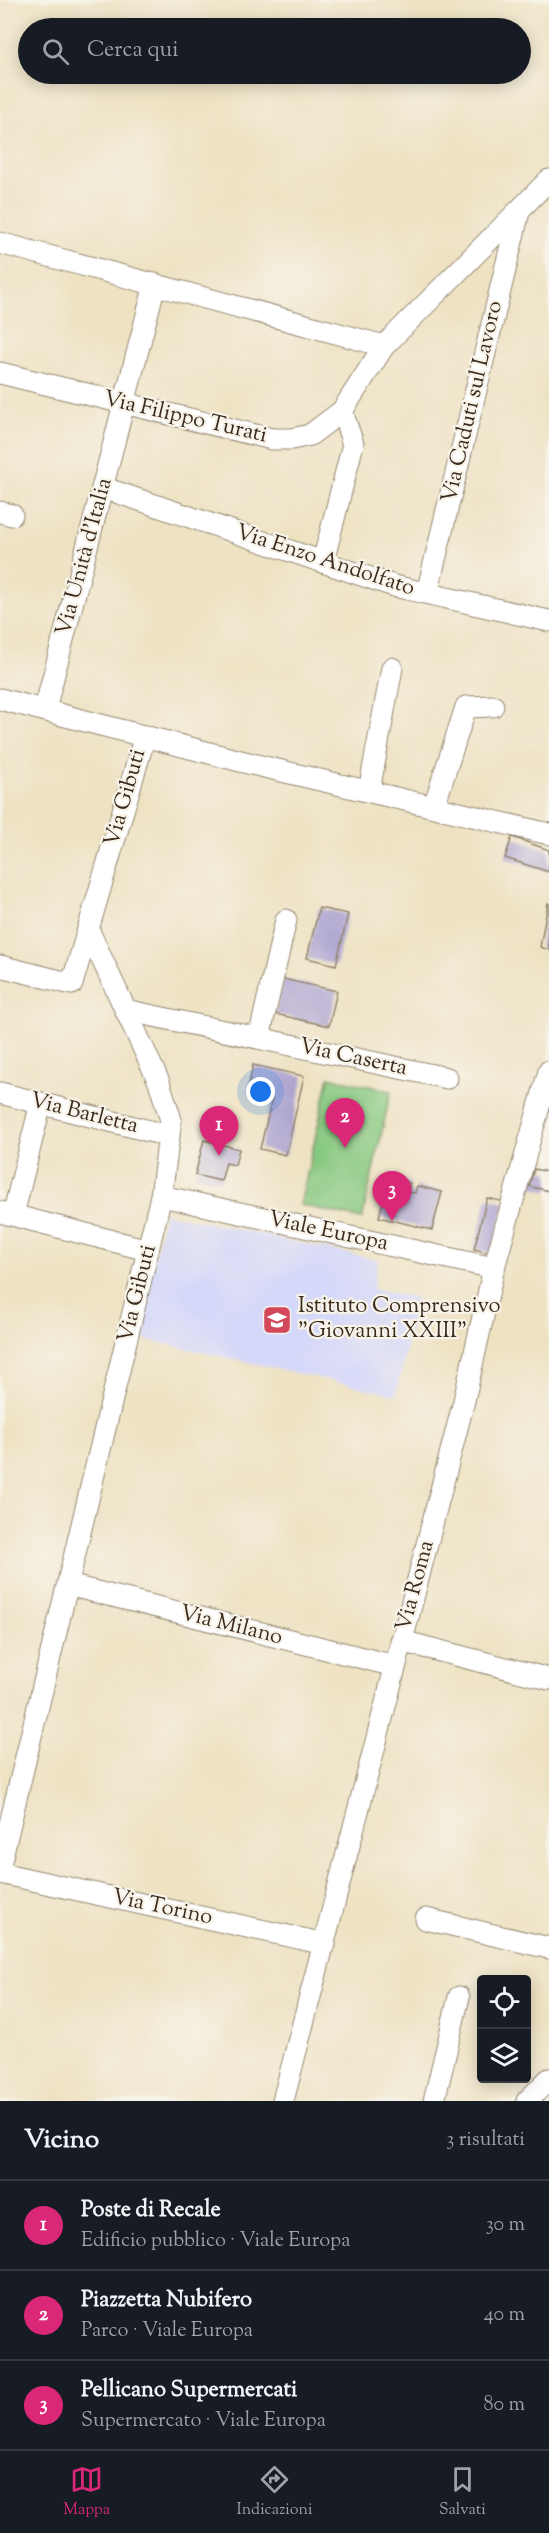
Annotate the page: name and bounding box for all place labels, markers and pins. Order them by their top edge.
pin: 2 [326,1098,364,1148]
pin: 1 [200,1106,238,1156]
pin: 3 [372,1172,412,1221]
place label: Istituto Comprensivo "Giovanni XXIII" [298,1291,501,1348]
school or university icon: Istituto Comprensivo "Giovanni XXIII" [261,1304,293,1336]

